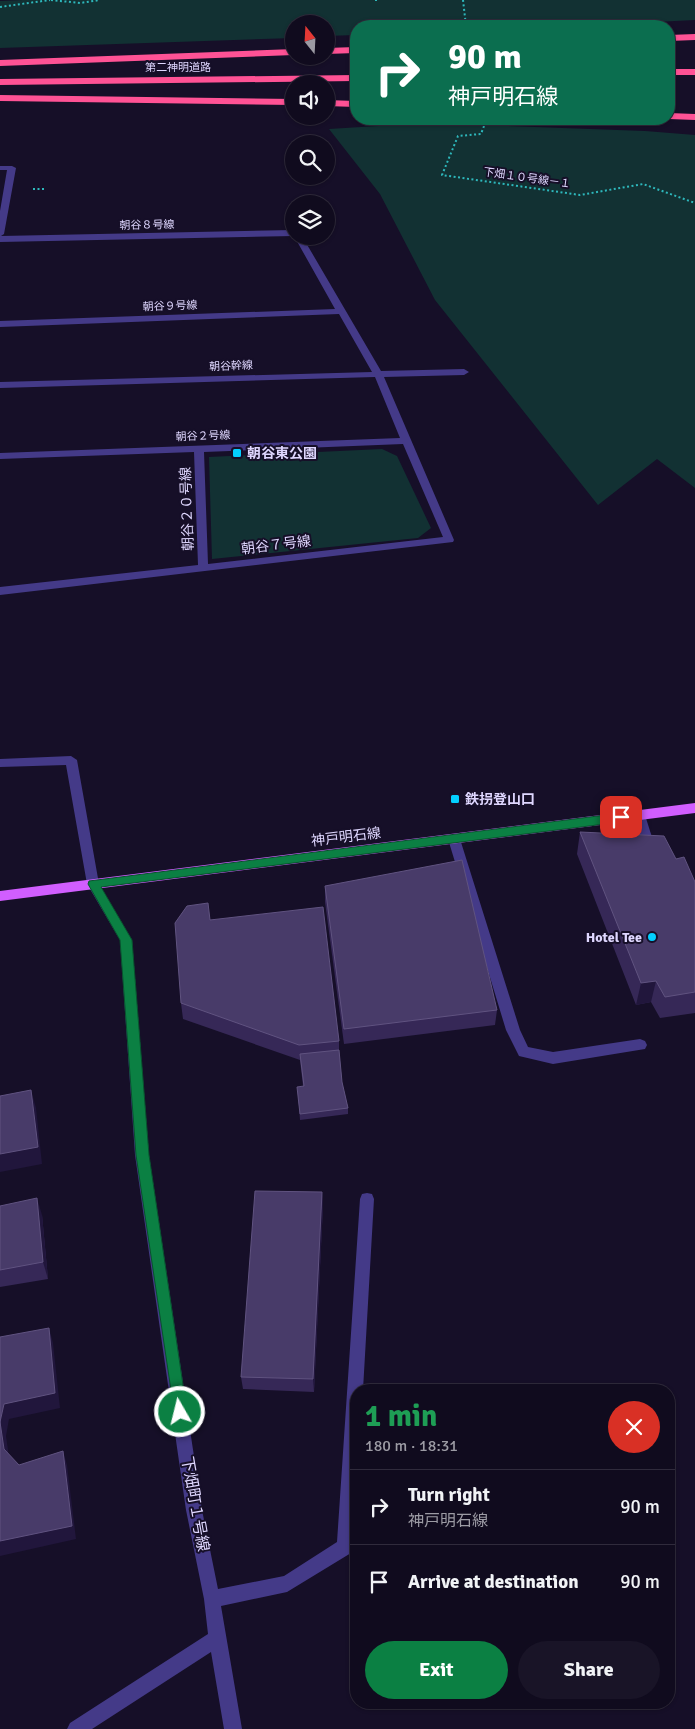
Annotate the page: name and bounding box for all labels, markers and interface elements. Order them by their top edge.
north arrow [285,15,335,65]
map controls [285,15,335,245]
text: 90 m [448,35,522,78]
icon: right [365,40,430,105]
street label: 第二神明道路 [145,61,211,74]
button: sound [285,75,335,125]
text: 神戸明石線 [448,83,558,110]
button: search [285,135,335,185]
street label: 下畑１０号線－１ [483,165,571,191]
button: layers [285,195,335,245]
street label: 朝谷８号線 [119,218,175,232]
street label: 朝谷９号線 [142,299,198,313]
street label: 朝谷幹線 [209,359,253,373]
street label: 朝谷２号線 [175,429,231,443]
place label: 朝谷東公園 [247,445,317,462]
marker: 朝谷東公園 [231,447,243,459]
street label: 朝谷２０号線 [177,467,197,551]
street label: 朝谷７号線 [240,532,312,558]
place label: 鉄拐登山口 [465,791,535,808]
marker: 鉄拐登山口 [449,793,461,805]
pin [600,796,642,838]
icon: arrive [607,803,635,831]
street label: 神戸明石線 [310,824,382,850]
place label: Hotel Tee [586,929,642,946]
marker: Hotel Tee [646,931,658,943]
position arrow [153,1385,205,1437]
text: 1 min [365,1398,437,1435]
button: close [608,1401,660,1453]
text: 180 m · 18:31 [365,1436,458,1456]
street label: 下畑町１号線 [177,1455,213,1553]
text: Turn right [408,1483,490,1507]
icon: right [365,1493,393,1521]
text: 90 m [620,1495,660,1519]
text: 神戸明石線 [408,1511,488,1531]
icon: arrive [365,1568,393,1596]
text: Arrive at destination [408,1570,579,1594]
text: 90 m [620,1570,660,1594]
button: Exit [365,1641,508,1699]
button: Share [518,1641,660,1699]

